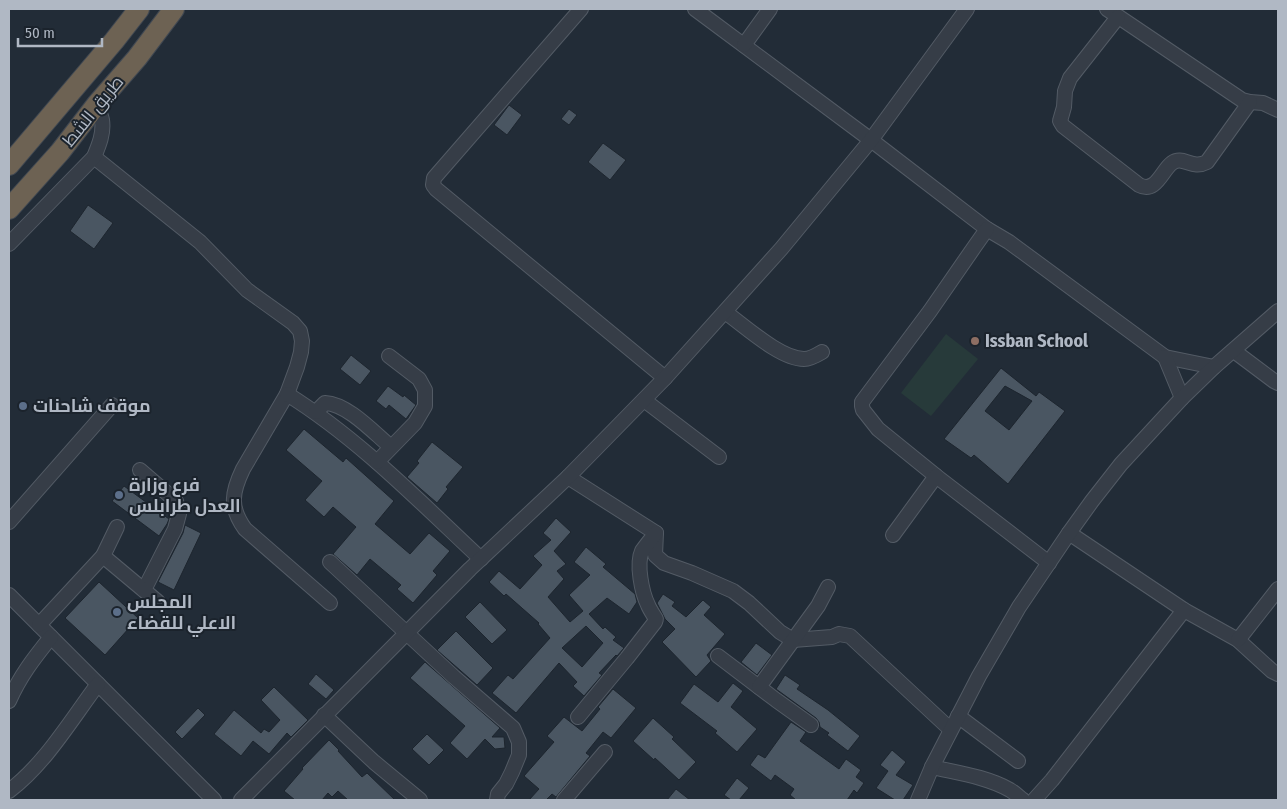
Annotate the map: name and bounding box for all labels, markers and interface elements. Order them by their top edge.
scale bar [18,15,101,47]
text: 50 m [25,24,55,42]
street label: طريق الشط [58,71,129,152]
place label: Issban School [985,330,1088,352]
marker: Issban School [969,335,981,347]
place label: موقف شاحنات [33,395,151,417]
marker: موقف شاحنات [17,400,29,412]
place label: فرع وزارة العدل طرابلس [129,474,241,517]
marker: فرع وزارة العدل طرابلس [113,489,125,501]
place label: المجلس الاعلي للقضاء [127,591,236,638]
marker: المجلس الاعلي للقضاء [111,606,123,618]

